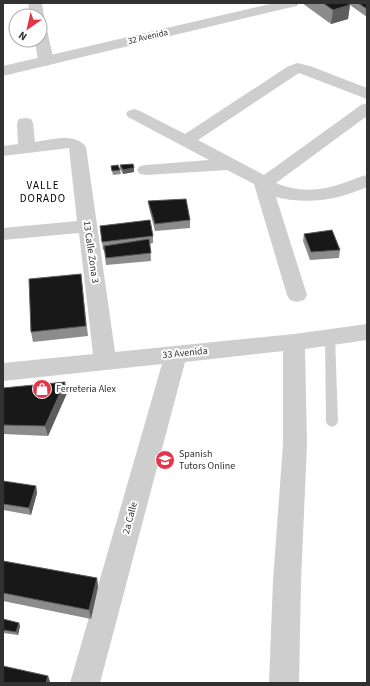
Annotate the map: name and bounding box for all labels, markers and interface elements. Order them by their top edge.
north arrow [8,8,48,48]
street label: 32 Avenida [127,26,169,48]
text: N [15,28,30,44]
district label: VALLE DORADO [20,178,66,206]
street label: 13 Calle Zona 3 [80,220,102,284]
street label: 33 Avenida [162,344,208,362]
shop icon: Ferreteria Alex [31,378,53,400]
place label: Ferreteria Alex [56,382,117,396]
place label: Spanish Tutors Online [179,447,235,473]
school or university icon: Spanish Tutors Online [154,449,176,471]
street label: 2a Calle [119,500,141,536]

